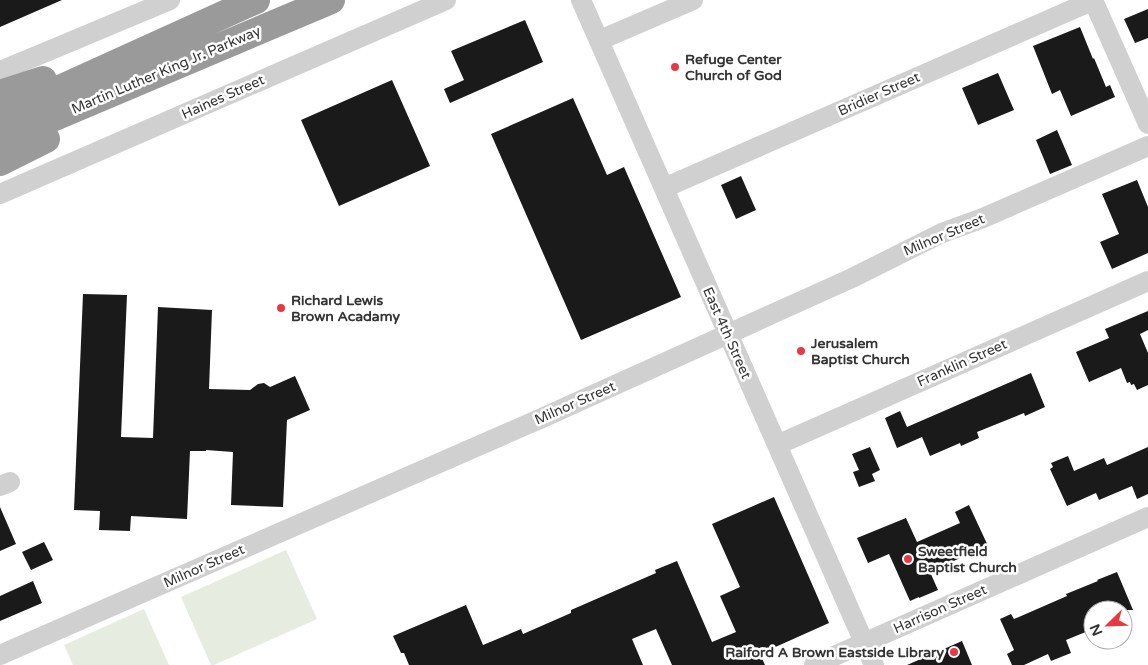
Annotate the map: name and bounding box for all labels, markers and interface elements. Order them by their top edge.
street label: Martin Luther King Jr. Parkway [69,22,264,118]
place label: Refuge Center Church of God [685,51,782,84]
marker: Refuge Center Church of God [669,61,681,73]
street label: Bridier Street [835,68,923,120]
street label: Haines Street [179,71,268,123]
street label: Milnor Street [901,210,988,260]
street label: East 4th Street [699,284,755,382]
place label: Richard Lewis Brown Acadamy [291,292,400,325]
marker: Richard Lewis Brown Acadamy [275,302,287,314]
place label: Jerusalem Baptist Church [810,335,910,368]
street label: Franklin Street [914,335,1010,390]
marker: Jerusalem Baptist Church [795,345,807,357]
street label: Milnor Street [532,377,619,428]
street label: Milnor Street [161,540,248,591]
place label: Sweetfield Baptist Church [918,543,1017,576]
marker: Sweetfield Baptist Church [902,553,914,565]
street label: Harrison Street [891,581,990,637]
north arrow [1083,600,1133,650]
text: N [1086,621,1107,638]
place label: Raiford A Brown Eastside Library [725,644,944,661]
marker: Raiford A Brown Eastside Library [948,646,960,658]

